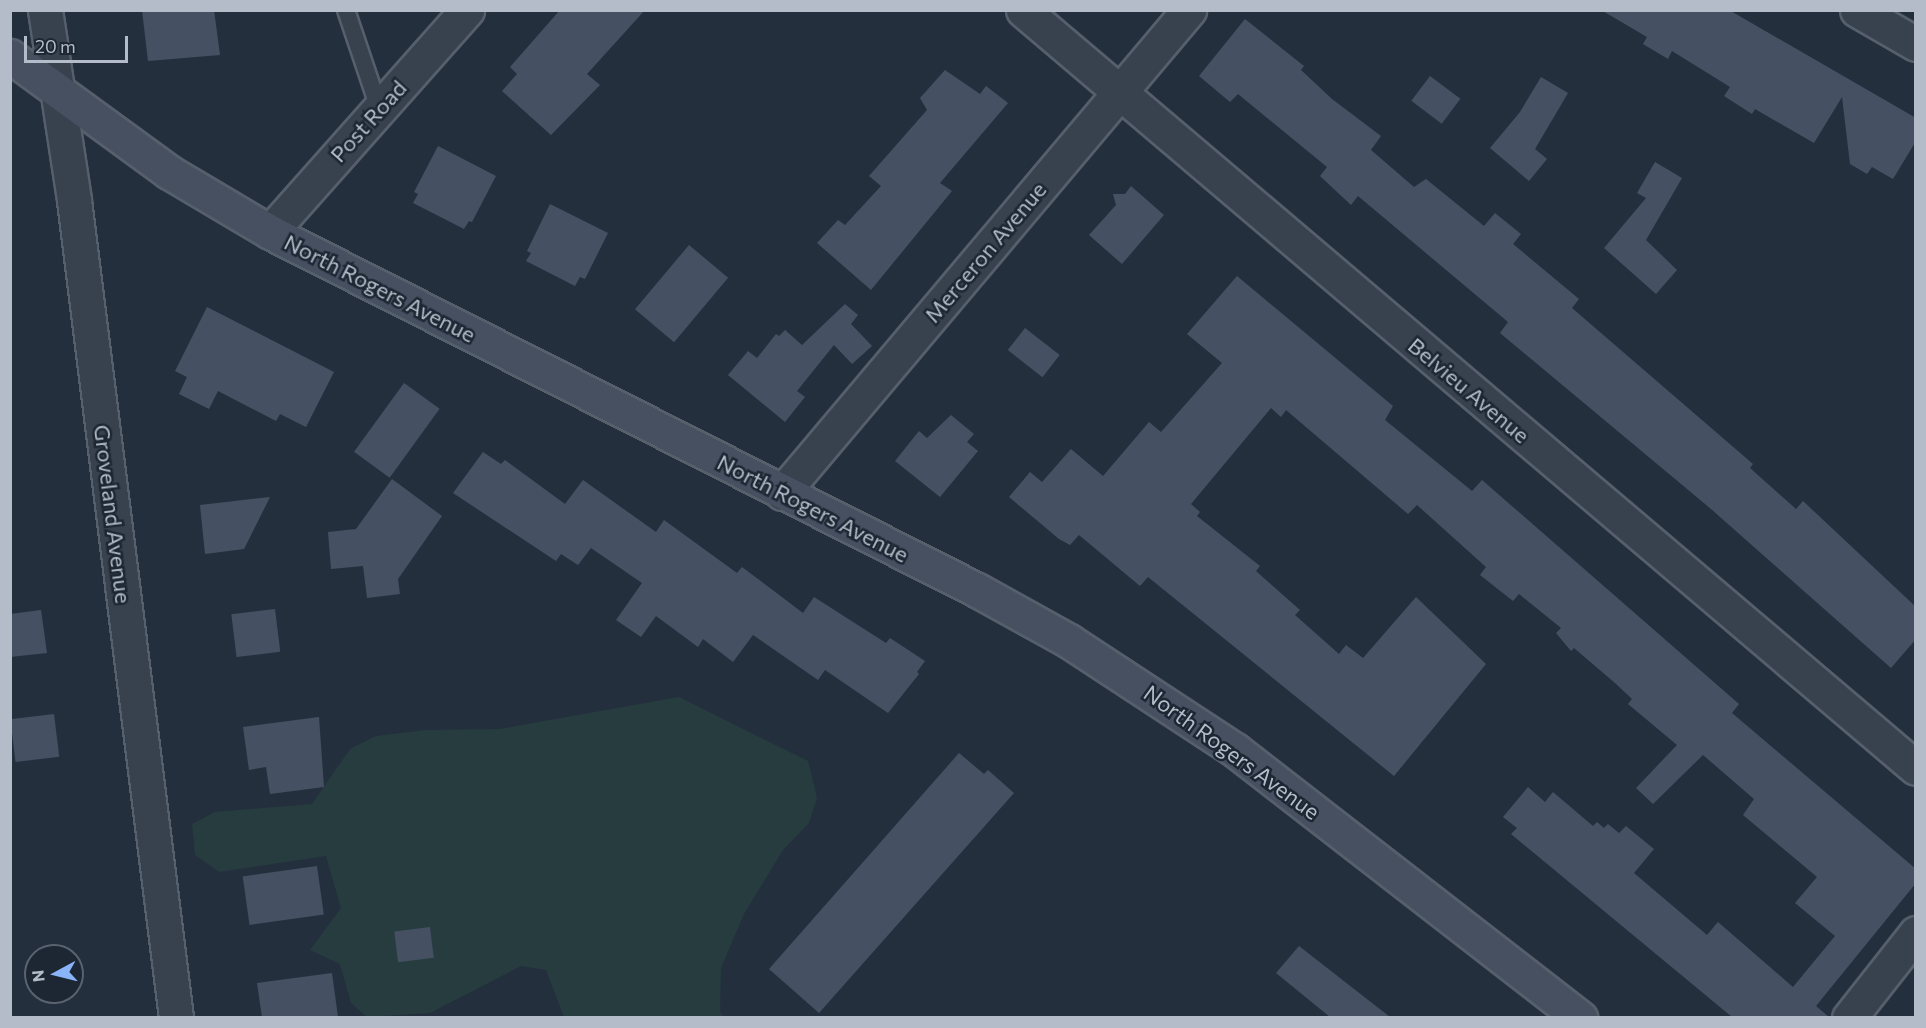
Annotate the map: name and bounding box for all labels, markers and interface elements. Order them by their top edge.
scale bar [27,24,130,62]
text: 20 m [35,35,76,57]
street label: Post Road [324,75,412,167]
street label: Merceron Avenue [919,176,1051,328]
street label: North Rogers Avenue [280,228,480,348]
street label: Belvieu Avenue [1403,332,1535,448]
street label: Groveland Avenue [89,423,137,605]
street label: North Rogers Avenue [713,448,913,568]
street label: North Rogers Avenue [1139,679,1325,825]
north arrow [24,944,84,1004]
text: N [27,969,48,983]

